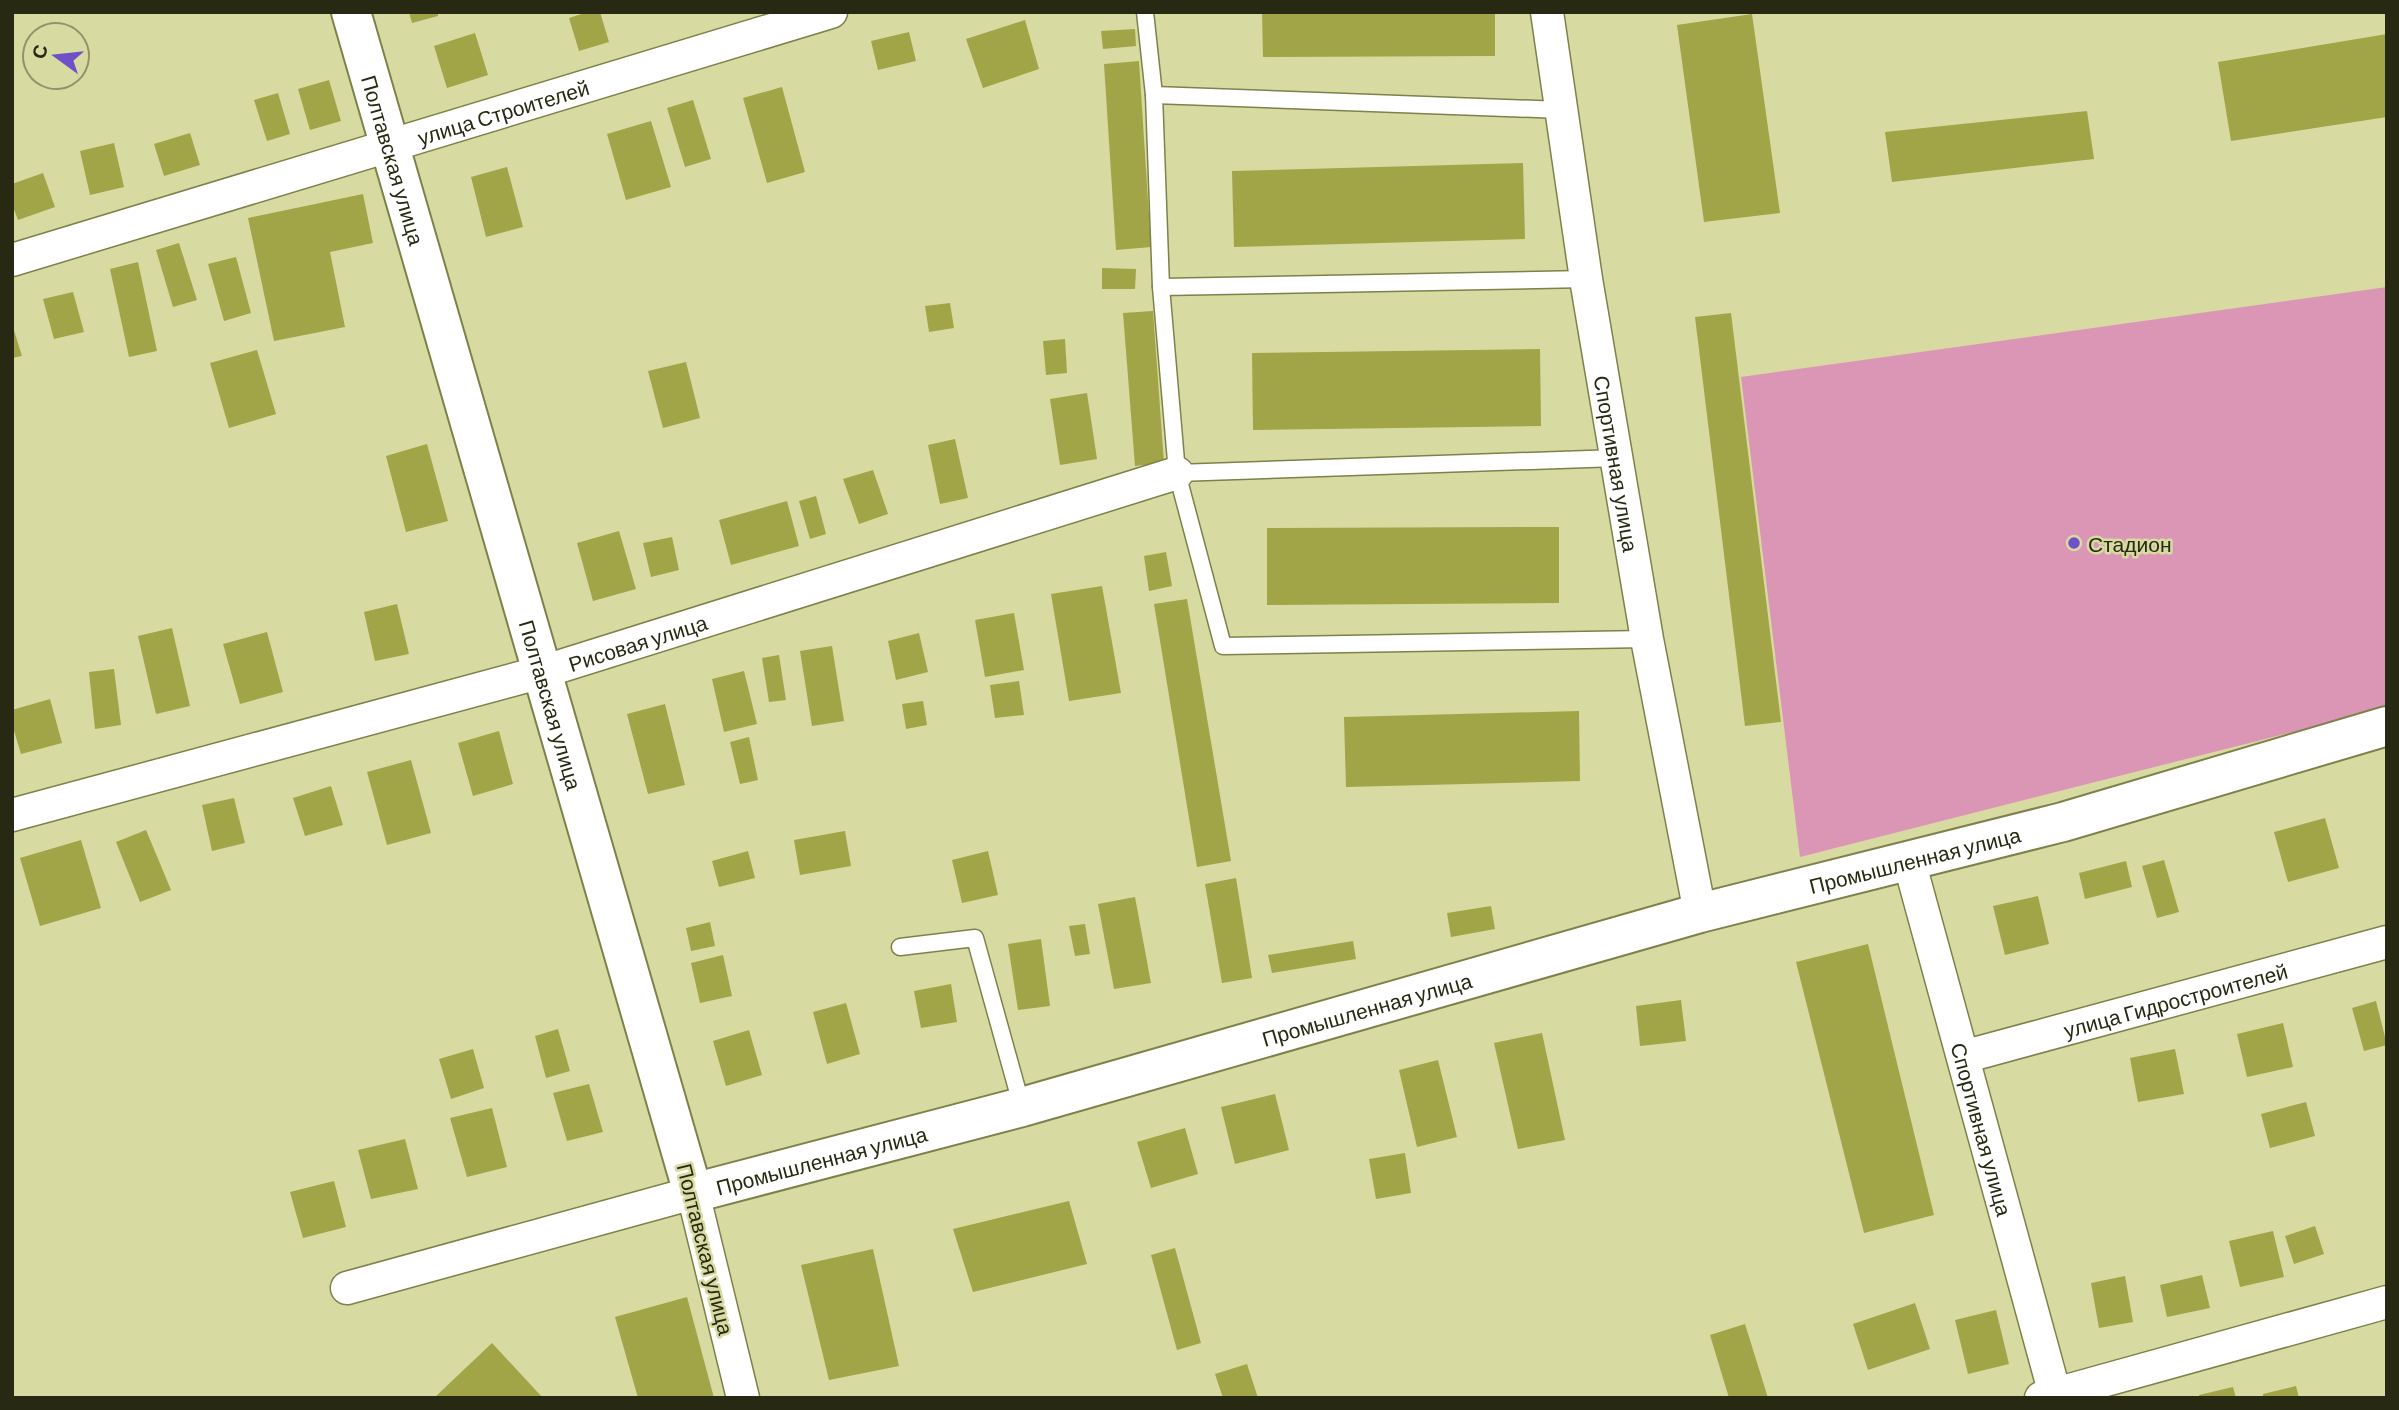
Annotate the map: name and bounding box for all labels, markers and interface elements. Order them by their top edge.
north arrow [21,21,91,91]
text: С [26,42,52,61]
street label: Полтавская улица [357,72,430,248]
street label: улица Строителей [414,74,592,149]
street label: Спортивная улица [1590,373,1645,554]
place label: Стадион [2088,531,2172,556]
marker: Стадион [2066,535,2082,551]
street label: Рисовая улица [565,609,710,676]
street label: Полтавская улица [515,617,588,793]
street label: Промышленная улица [1806,821,2023,898]
street label: улица Гидростроителей [2061,957,2290,1042]
street label: Промышленная улица [1259,966,1475,1050]
street label: Спортивная улица [1947,1040,2018,1219]
street label: Промышленная улица [713,1120,930,1199]
street label: Полтавская улица [673,1161,739,1338]

